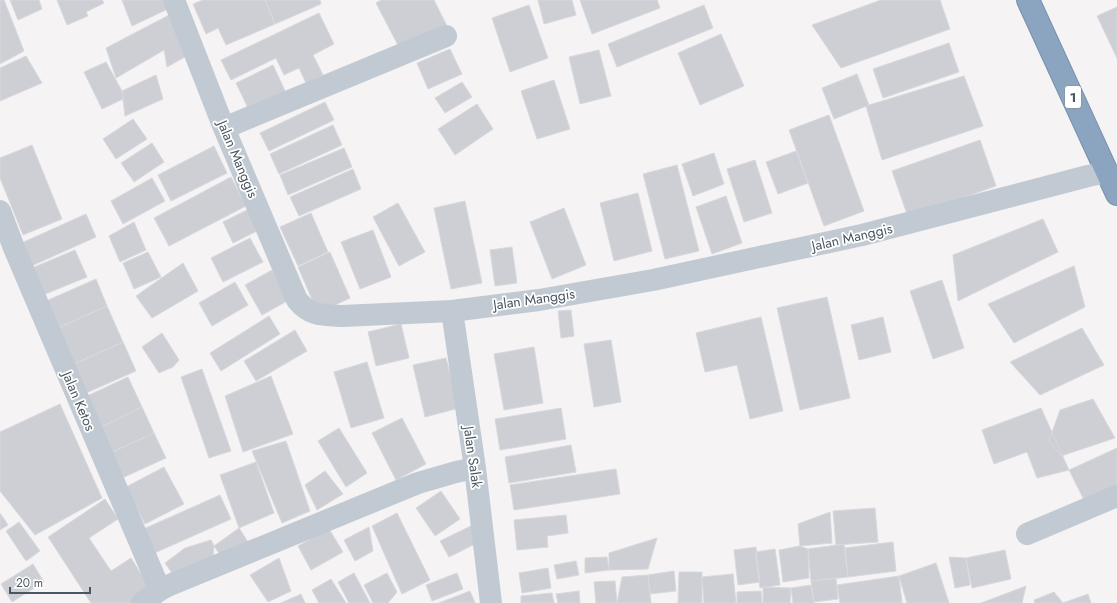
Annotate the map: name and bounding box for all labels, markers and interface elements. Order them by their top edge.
road number: 1 [1065,86,1081,108]
street label: Jalan Manggis [212,115,263,201]
street label: Jalan Manggis [808,218,895,256]
street label: Jalan Manggis [490,283,576,315]
street label: Jalan Ketos [57,366,101,434]
street label: Jalan Salak [458,423,487,490]
scale bar [10,569,90,595]
text: 20 m [16,574,43,592]

